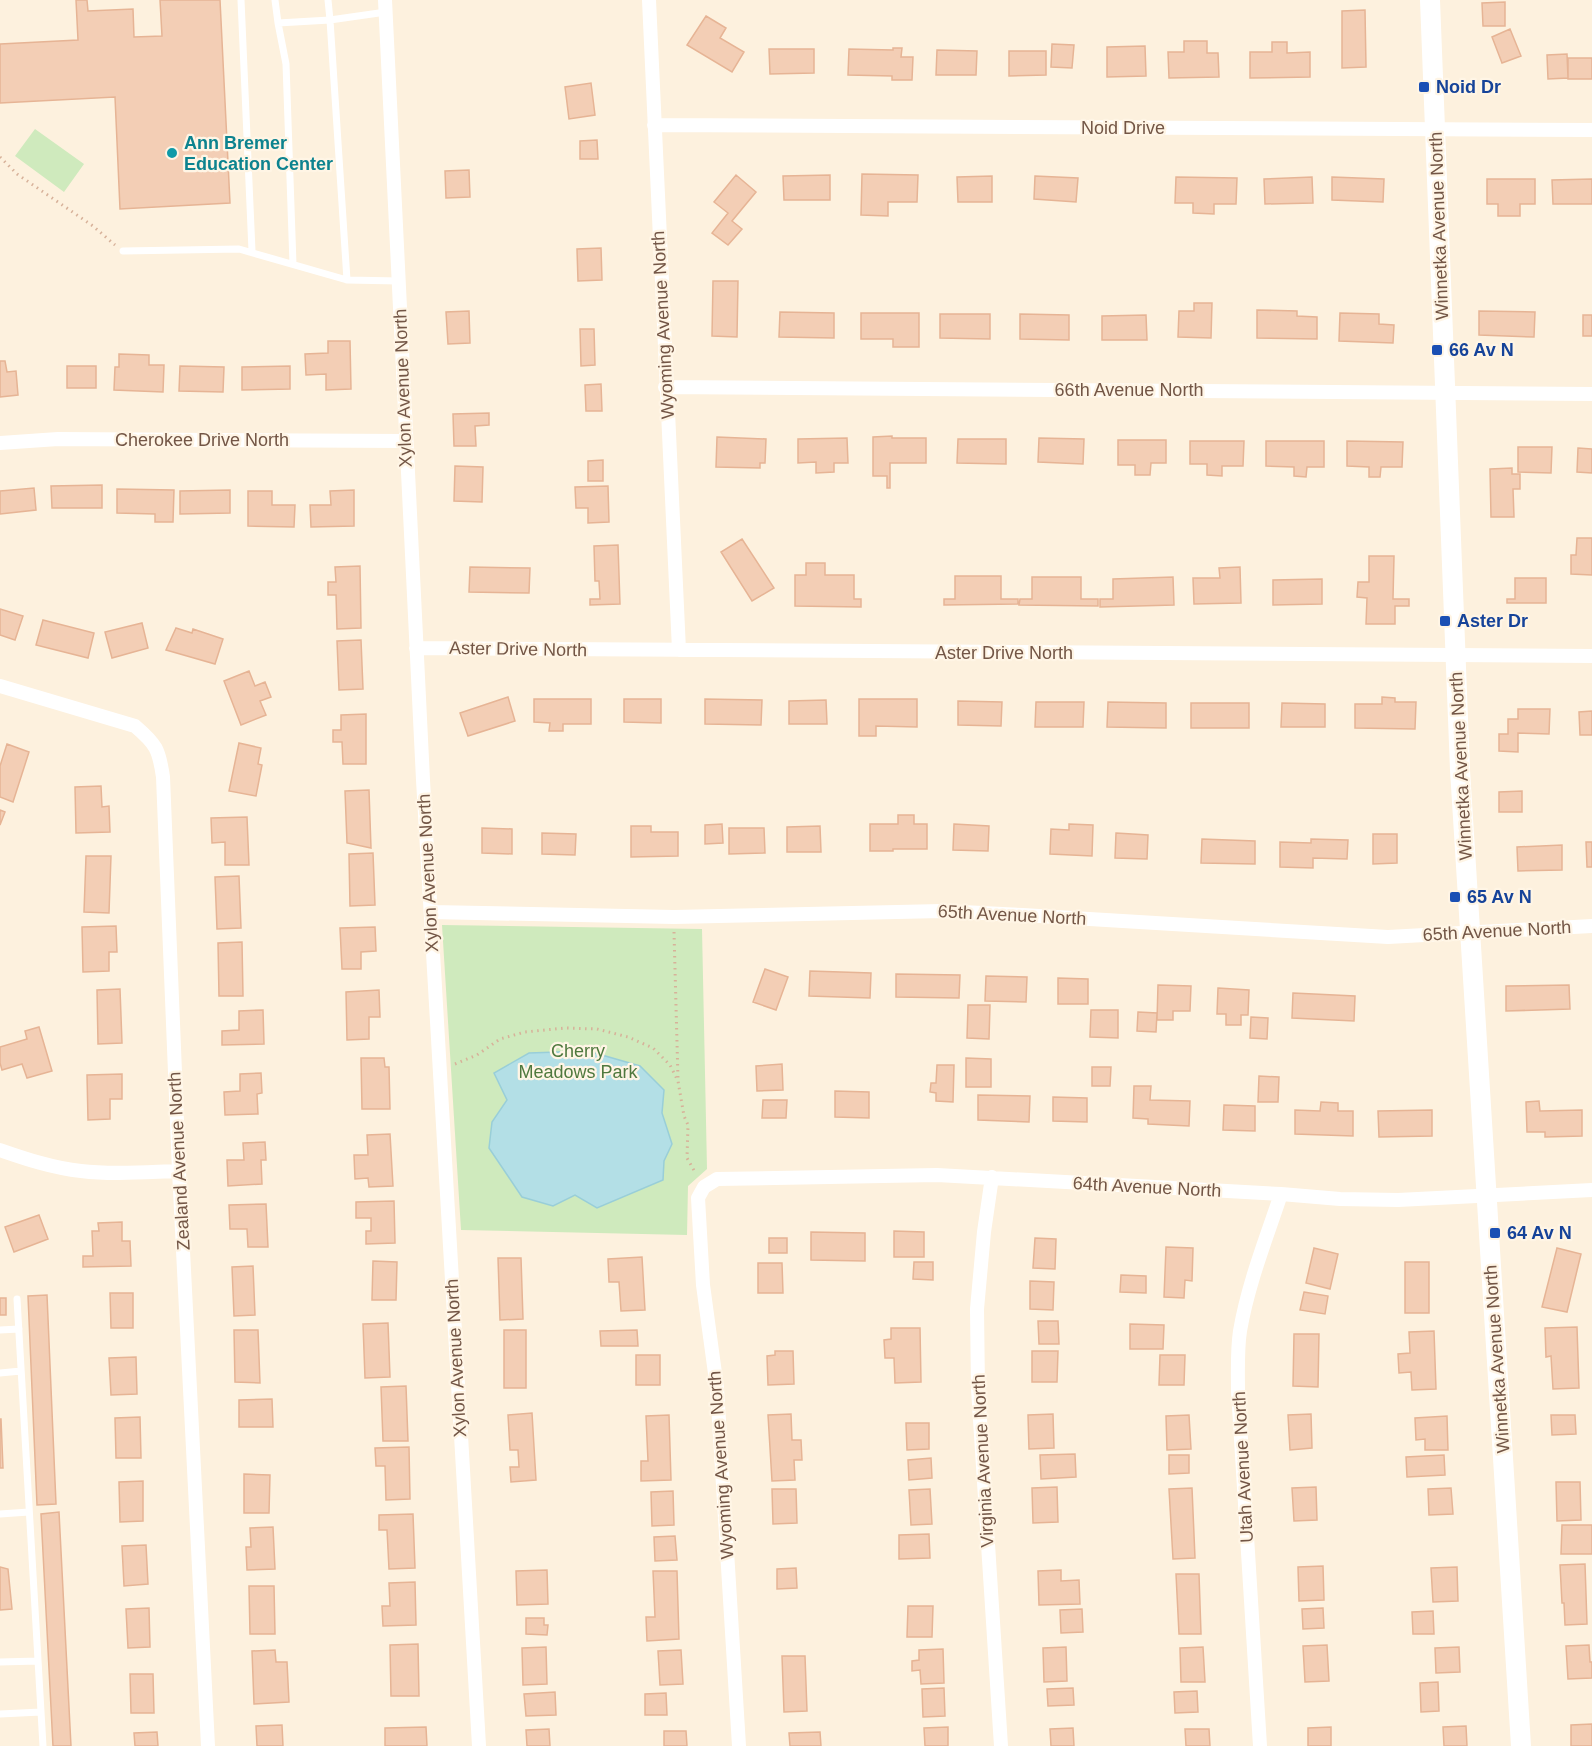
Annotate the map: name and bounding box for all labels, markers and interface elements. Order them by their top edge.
place label: Noid Dr [1436,77,1501,97]
marker: Noid Dr [1417,80,1431,94]
street label: Noid Drive [1081,118,1165,138]
street label: Winnetka Avenue North [1426,131,1452,321]
place label: Ann Bremer Education Center [184,133,333,174]
marker: Ann Bremer Education Center [165,146,179,160]
street label: Wyoming Avenue North [648,230,678,420]
street label: Xylon Avenue North [390,308,416,468]
place label: 66 Av N [1449,340,1514,360]
marker: 66 Av N [1430,343,1444,357]
street label: 66th Avenue North [1055,380,1203,400]
street label: Cherokee Drive North [115,430,289,450]
place label: Aster Dr [1457,611,1528,631]
marker: Aster Dr [1438,614,1452,628]
street label: Aster Drive North [449,638,587,660]
street label: Aster Drive North [935,643,1073,663]
street label: Winnetka Avenue North [1446,671,1476,861]
street label: Xylon Avenue North [414,793,442,953]
place label: 65 Av N [1467,887,1532,907]
marker: 65 Av N [1448,890,1462,904]
street label: 65th Avenue North [937,901,1087,929]
street label: 65th Avenue North [1422,917,1572,945]
park label: Cherry Meadows Park [518,1041,639,1082]
street label: Zealand Avenue North [164,1071,194,1251]
street label: 64th Avenue North [1072,1173,1222,1201]
place label: 64 Av N [1507,1223,1572,1243]
marker: 64 Av N [1488,1226,1502,1240]
street label: Winnetka Avenue North [1480,1264,1514,1454]
street label: Xylon Avenue North [442,1278,470,1438]
street label: Wyoming Avenue North [704,1370,738,1560]
street label: Virginia Avenue North [968,1374,998,1548]
street label: Utah Avenue North [1229,1391,1257,1543]

